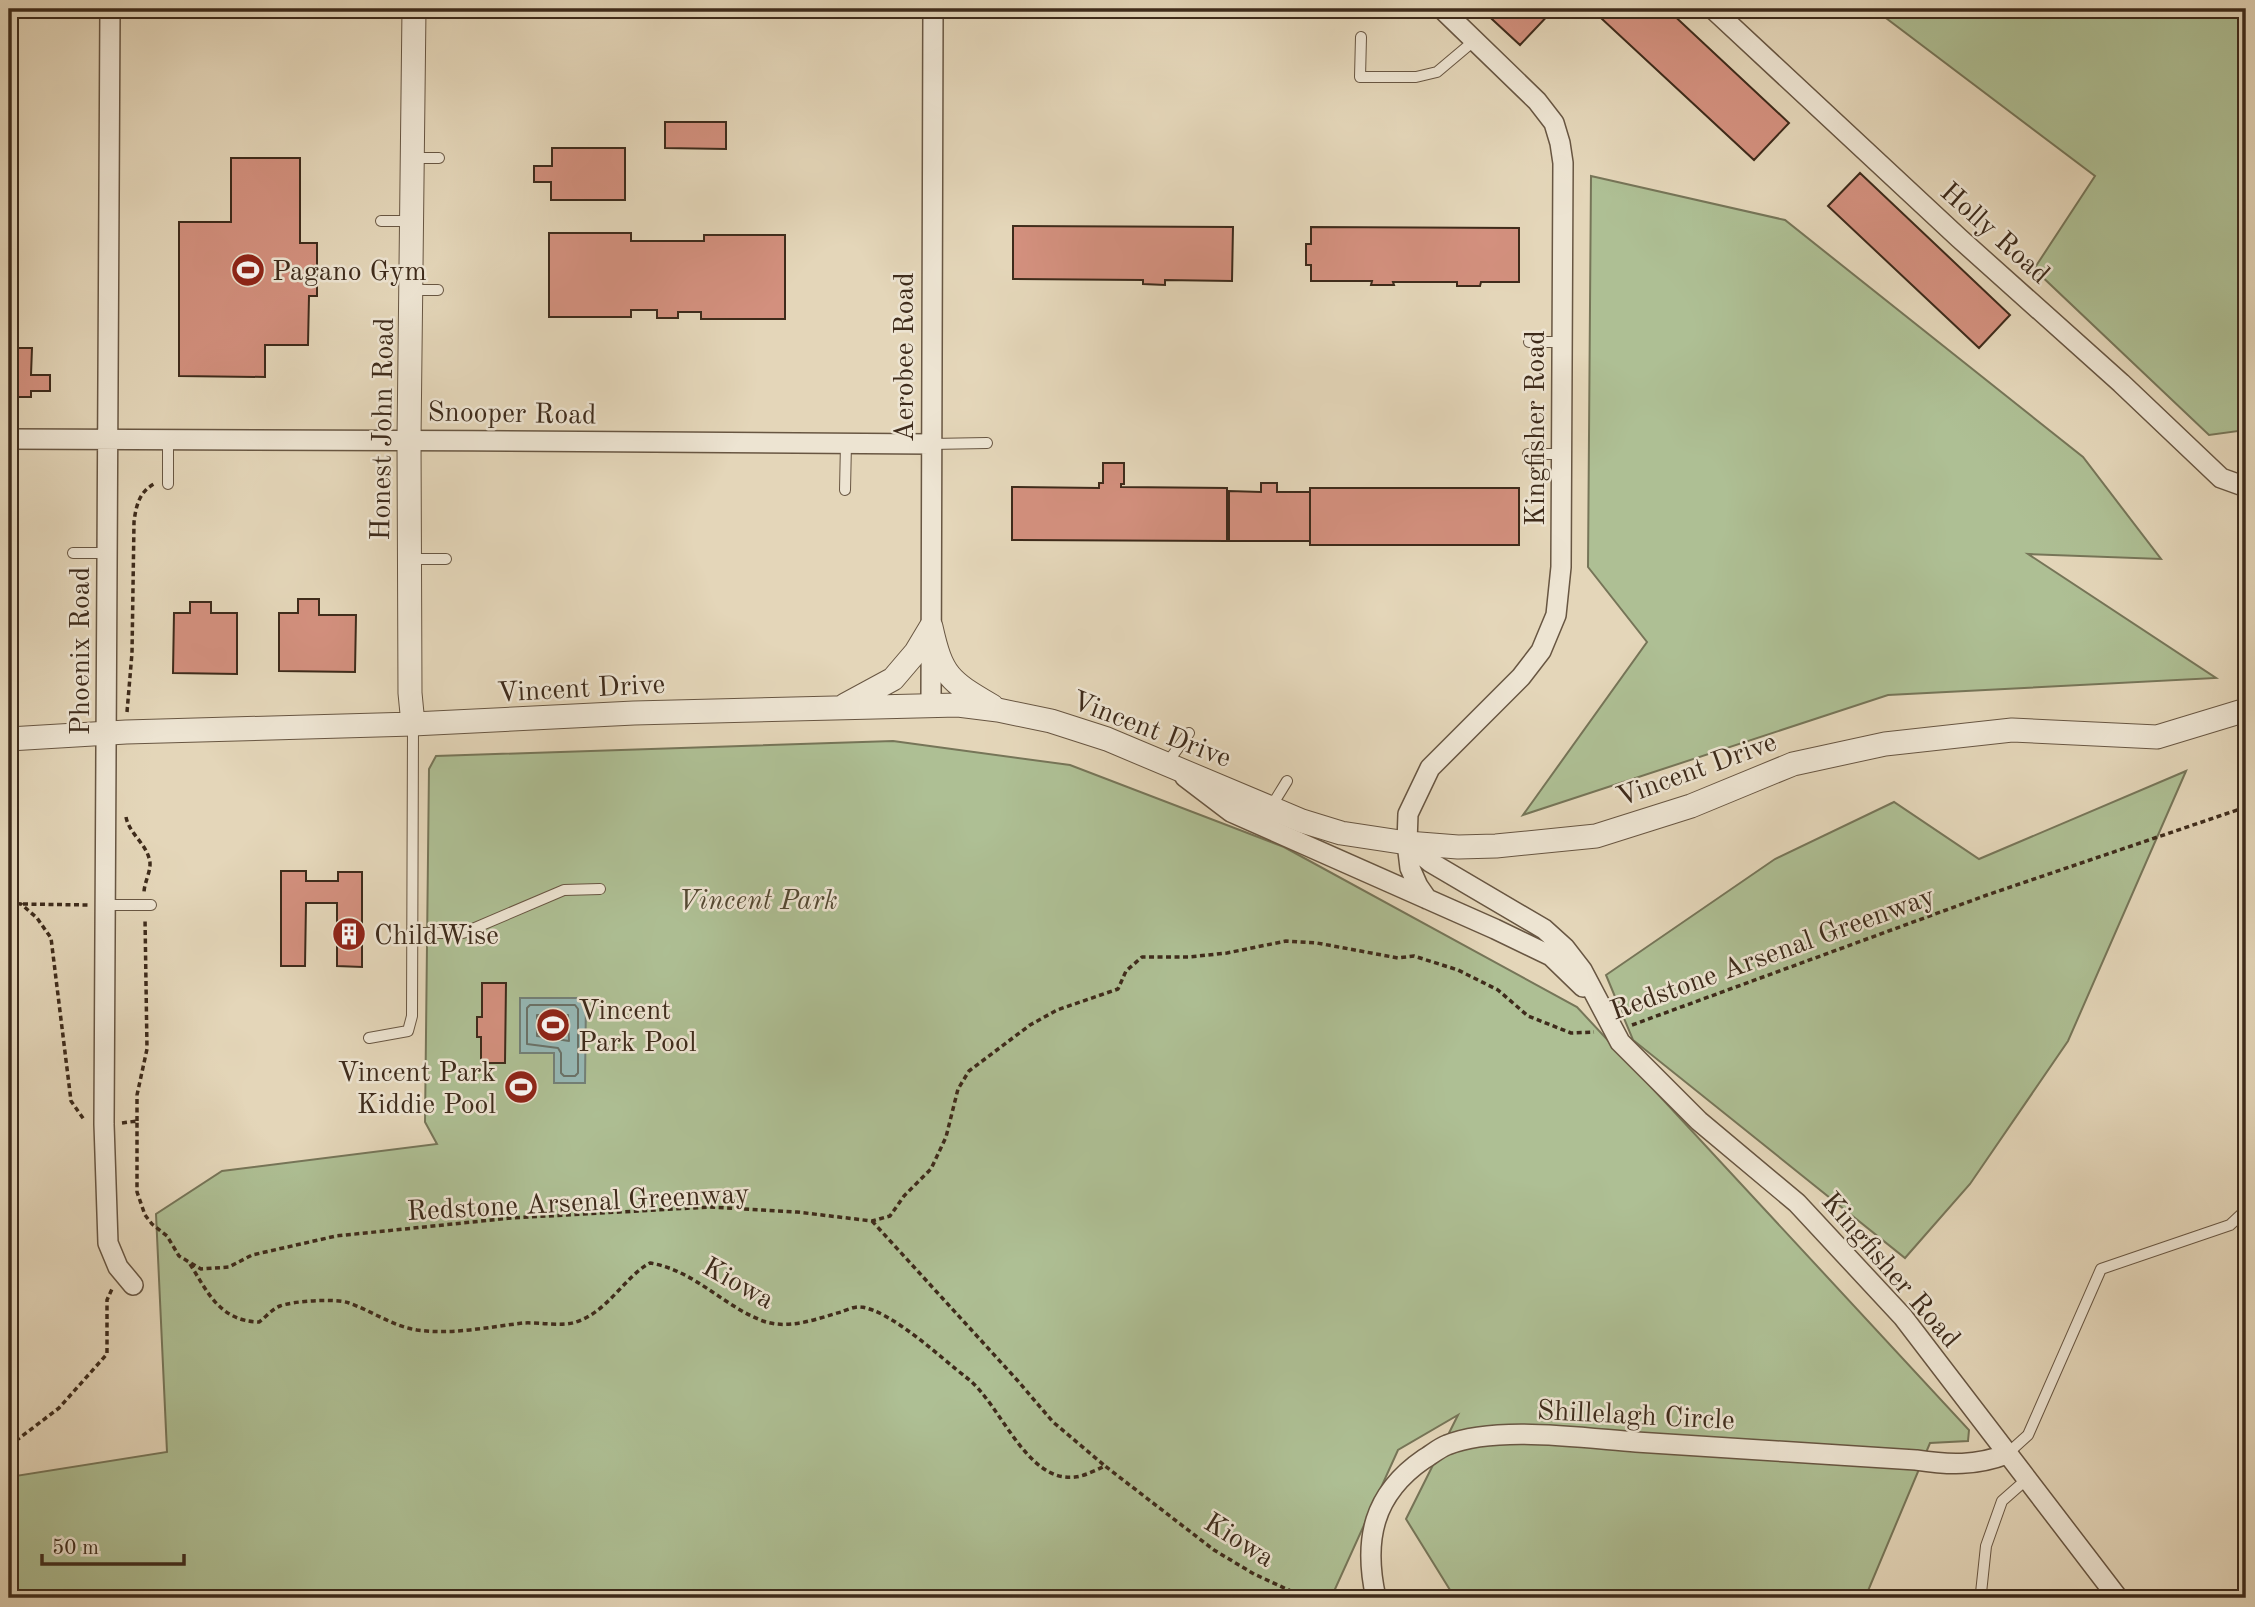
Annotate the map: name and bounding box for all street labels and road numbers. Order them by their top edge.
street label: Holly Road [1934,178,2054,290]
street label: Aerobee Road [892,272,920,442]
street label: Honest John Road [368,317,400,541]
street label: Kingfisher Road [1523,330,1551,526]
street label: Snooper Road [427,400,597,430]
street label: Phoenix Road [68,567,96,735]
street label: Vincent Drive [496,672,666,708]
street label: Vincent Drive [1067,688,1234,774]
street label: Vincent Drive [1613,729,1781,813]
street label: Redstone Arsenal Greenway [1607,883,1939,1027]
street label: Redstone Arsenal Greenway [406,1181,750,1227]
street label: Kingfisher Road [1815,1188,1965,1354]
street label: Kiowa [697,1254,778,1316]
street label: Shillelagh Circle [1536,1398,1736,1436]
street label: Kiowa [1198,1509,1279,1574]

